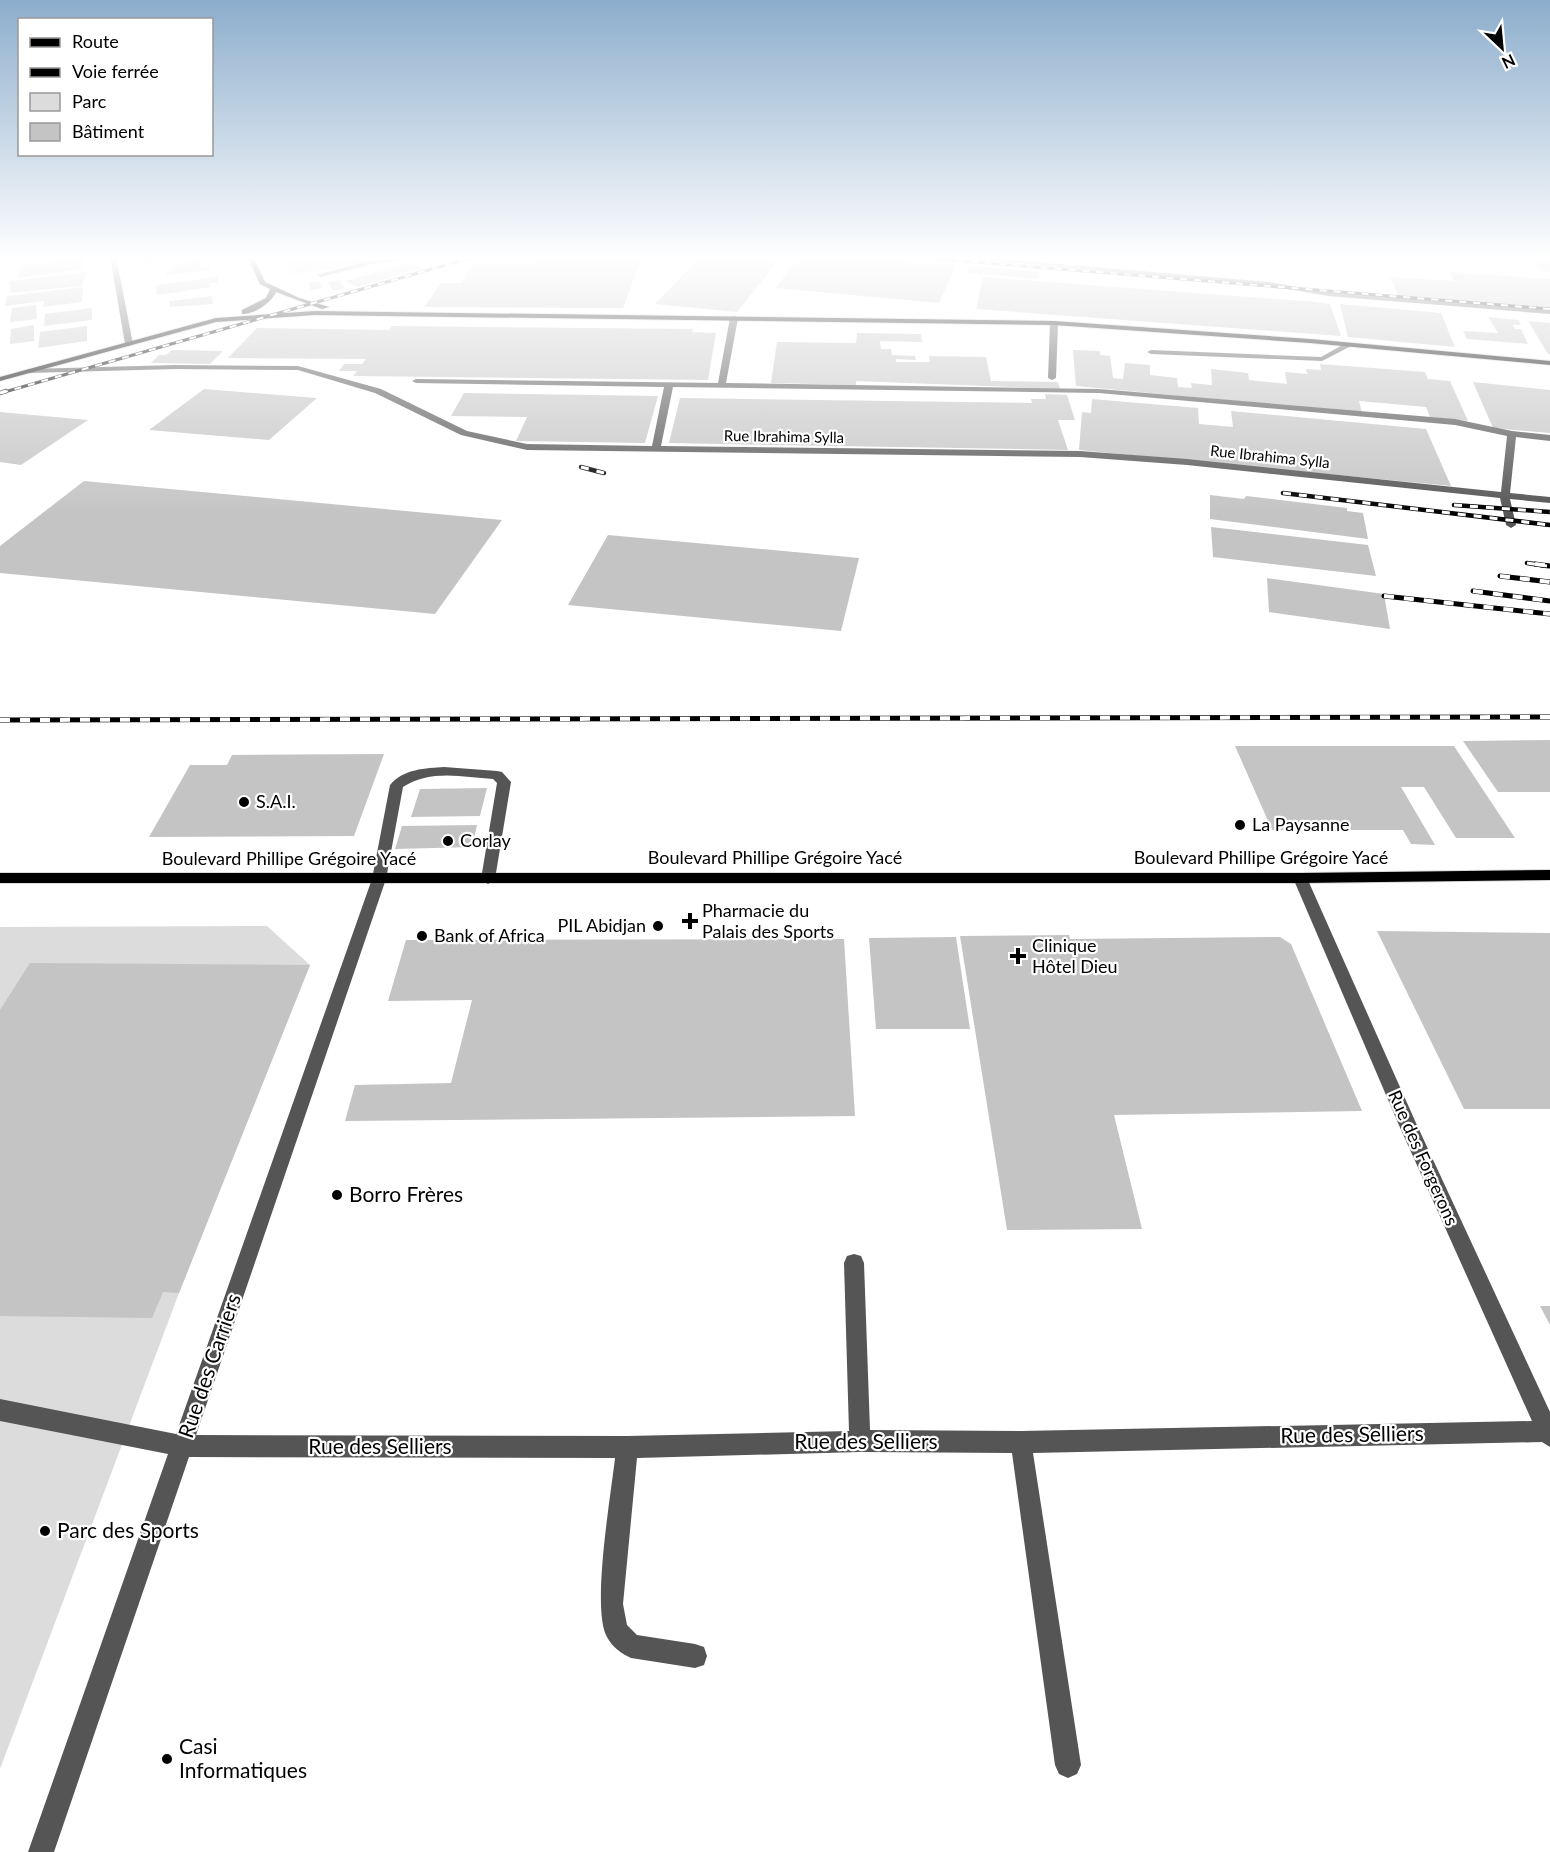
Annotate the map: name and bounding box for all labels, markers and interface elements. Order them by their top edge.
legend [18,18,213,156]
north arrow [1472,18,1532,78]
text: Route [72,30,119,52]
text: N [1499,51,1518,73]
text: Voie ferrée [72,60,159,82]
text: Parc [72,90,107,112]
text: Bâtiment [72,120,145,142]
street label: Rue Ibrahima Sylla [724,426,844,446]
street label: Rue Ibrahima Sylla [1209,441,1331,471]
place label: S.A.I. [256,790,296,812]
marker: S.A.I. [237,795,251,809]
place label: La Paysanne [1252,813,1350,835]
marker: La Paysanne [1233,818,1247,832]
place label: Corlay [460,829,512,851]
marker: Corlay [441,834,455,848]
street label: Boulevard Phillipe Grégoire Yacé [648,846,902,868]
street label: Boulevard Phillipe Grégoire Yacé [1134,846,1388,868]
street label: Boulevard Phillipe Grégoire Yacé [162,847,416,869]
place label: Pharmacie du Palais des Sports [702,899,834,942]
place label: PIL Abidjan [558,914,646,936]
marker: Pharmacie du Palais des Sports [683,914,697,928]
marker: PIL Abidjan [651,919,665,933]
place label: Bank of Africa [434,924,545,946]
marker: Bank of Africa [415,929,429,943]
place label: Clinique Hôtel Dieu [1032,934,1118,977]
marker: Clinique Hôtel Dieu [1009,947,1027,965]
street label: Rue des Forgerons [1384,1086,1464,1229]
place label: Borro Frères [349,1181,463,1206]
marker: Borro Frères [330,1188,344,1202]
street label: Rue des Carriers [172,1290,245,1441]
street label: Rue des Selliers [1280,1420,1424,1447]
street label: Rue des Selliers [794,1428,938,1453]
street label: Rue des Selliers [308,1433,452,1458]
place label: Parc des Sports [57,1517,199,1542]
marker: Parc des Sports [38,1524,52,1538]
place label: Casi Informatiques [179,1733,307,1782]
marker: Casi Informatiques [160,1752,174,1766]

